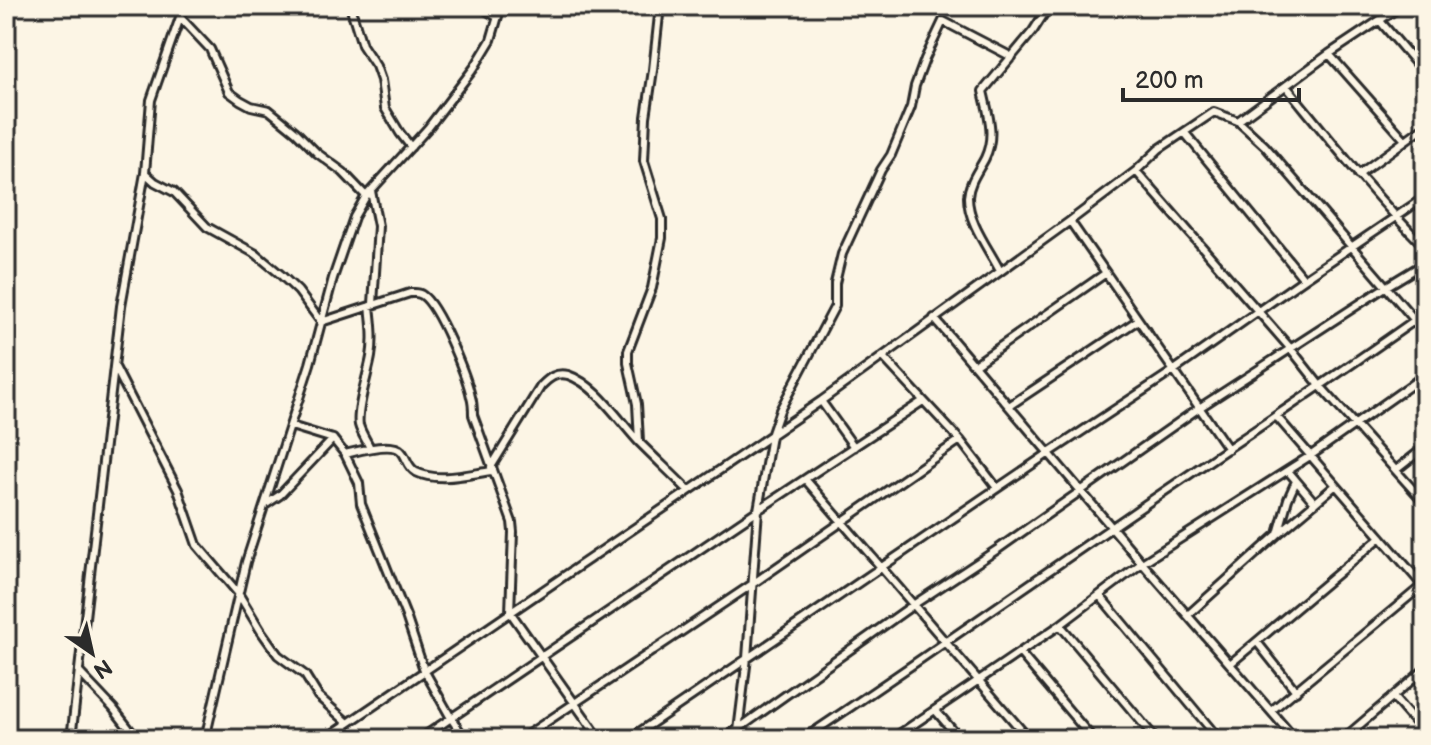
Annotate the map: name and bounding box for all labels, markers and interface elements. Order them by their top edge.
scale bar [1123,52,1299,102]
text: 200 m [1135,66,1204,95]
north arrow [52,613,132,693]
text: N [88,653,117,684]

